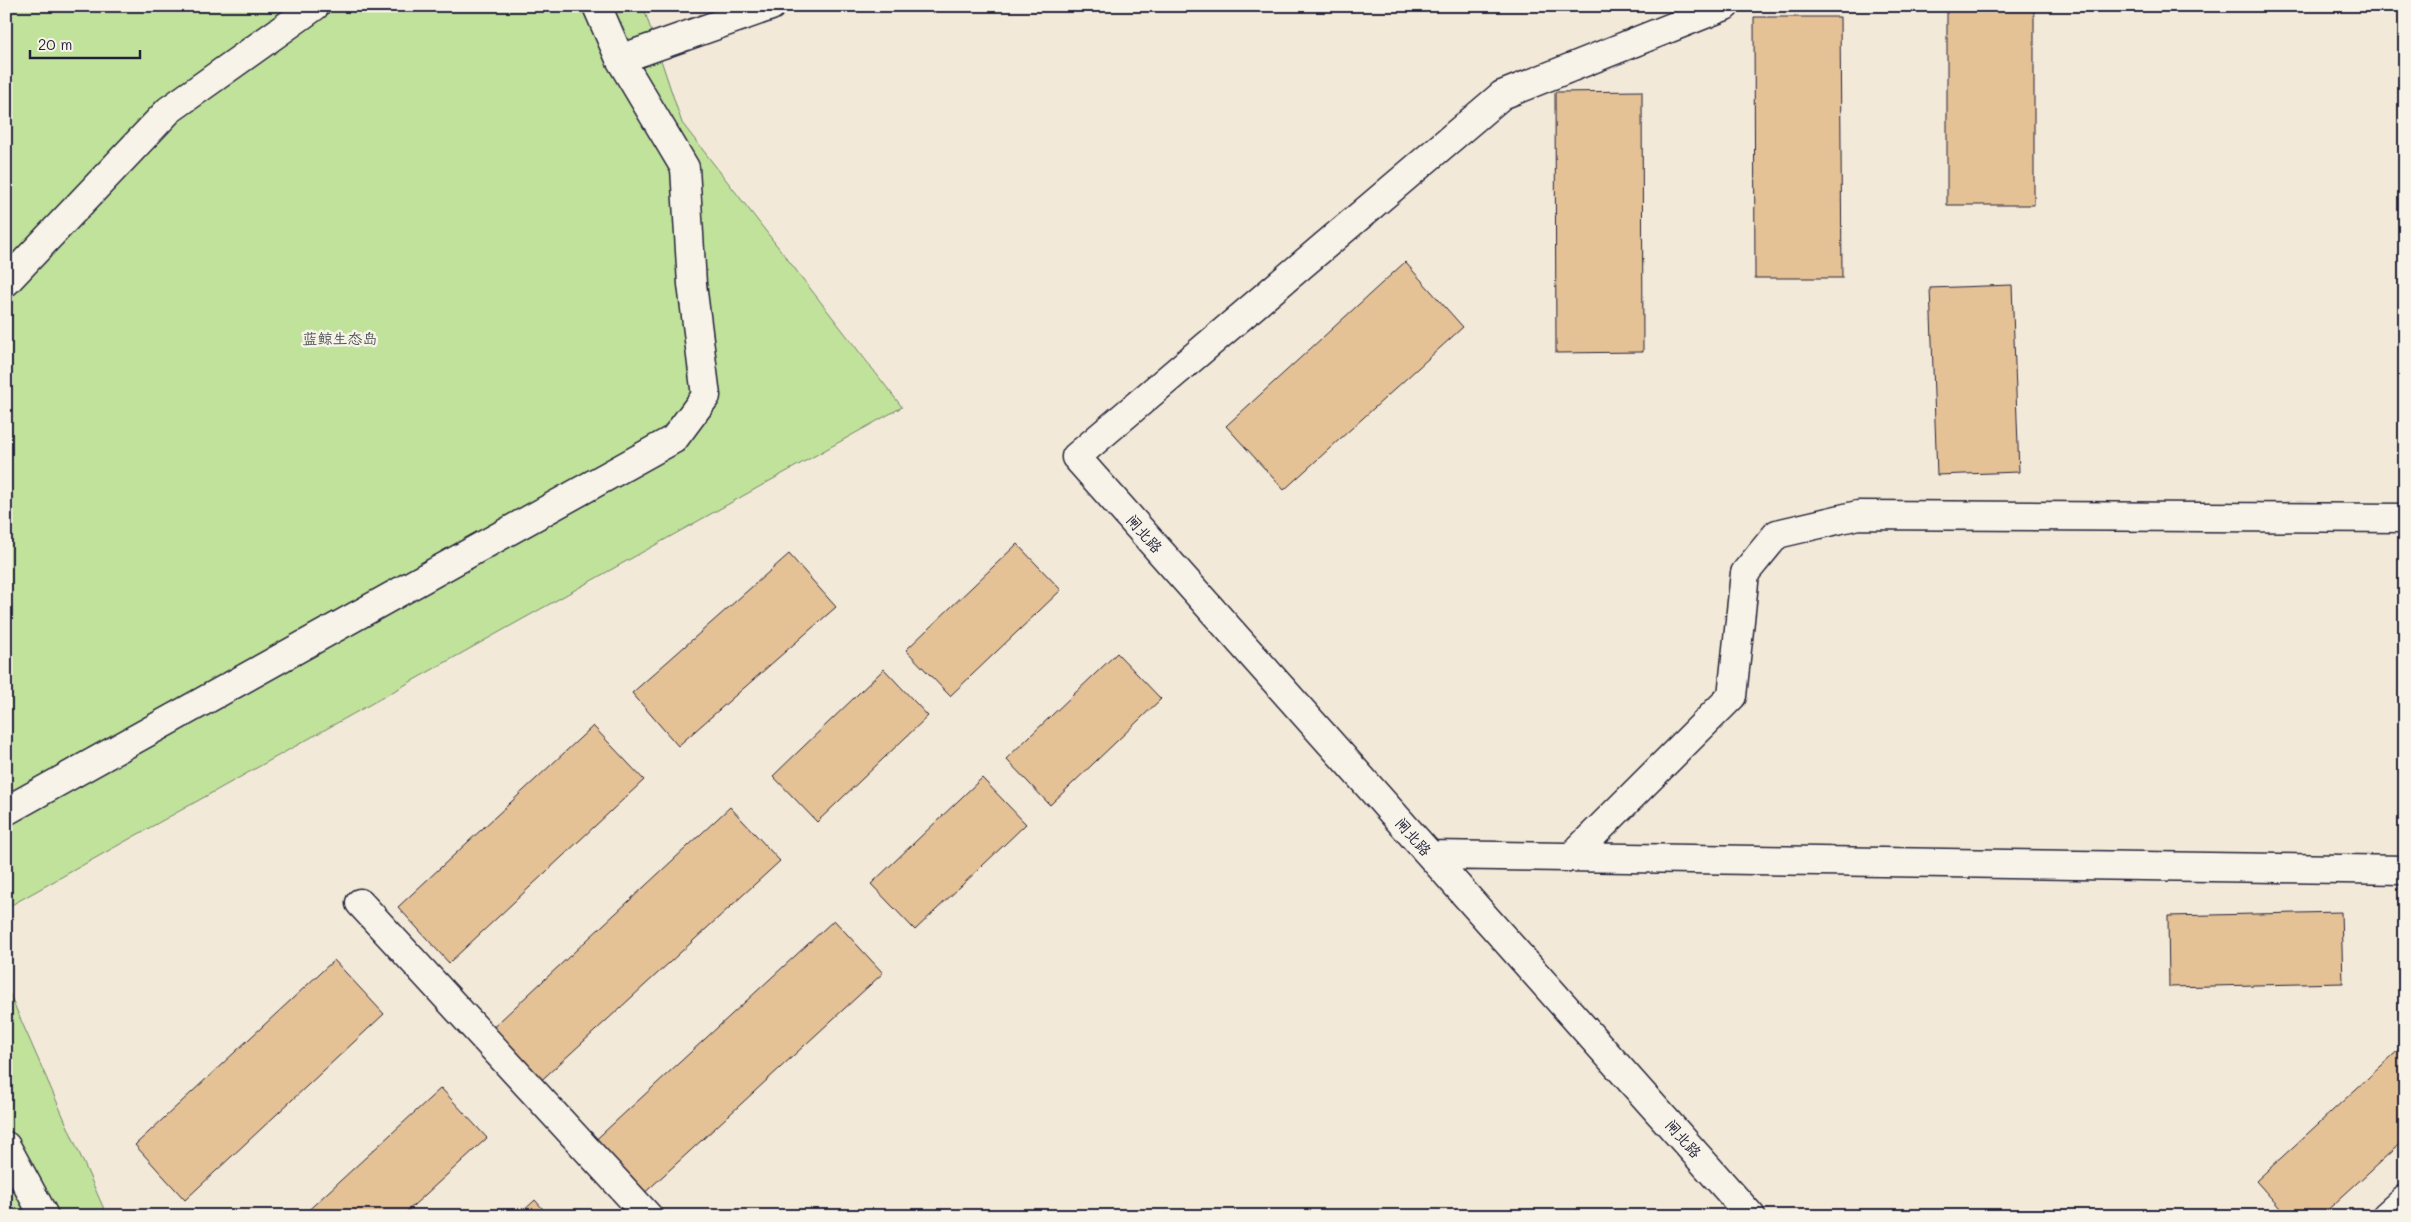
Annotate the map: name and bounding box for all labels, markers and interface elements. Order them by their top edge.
scale bar [30,28,140,60]
text: 20 m [38,34,72,54]
park label: 蓝鲸生态岛 [302,328,378,348]
street label: 闸北路 [1122,510,1167,557]
street label: 闸北路 [1391,813,1436,860]
street label: 闸北路 [1661,1115,1706,1162]

